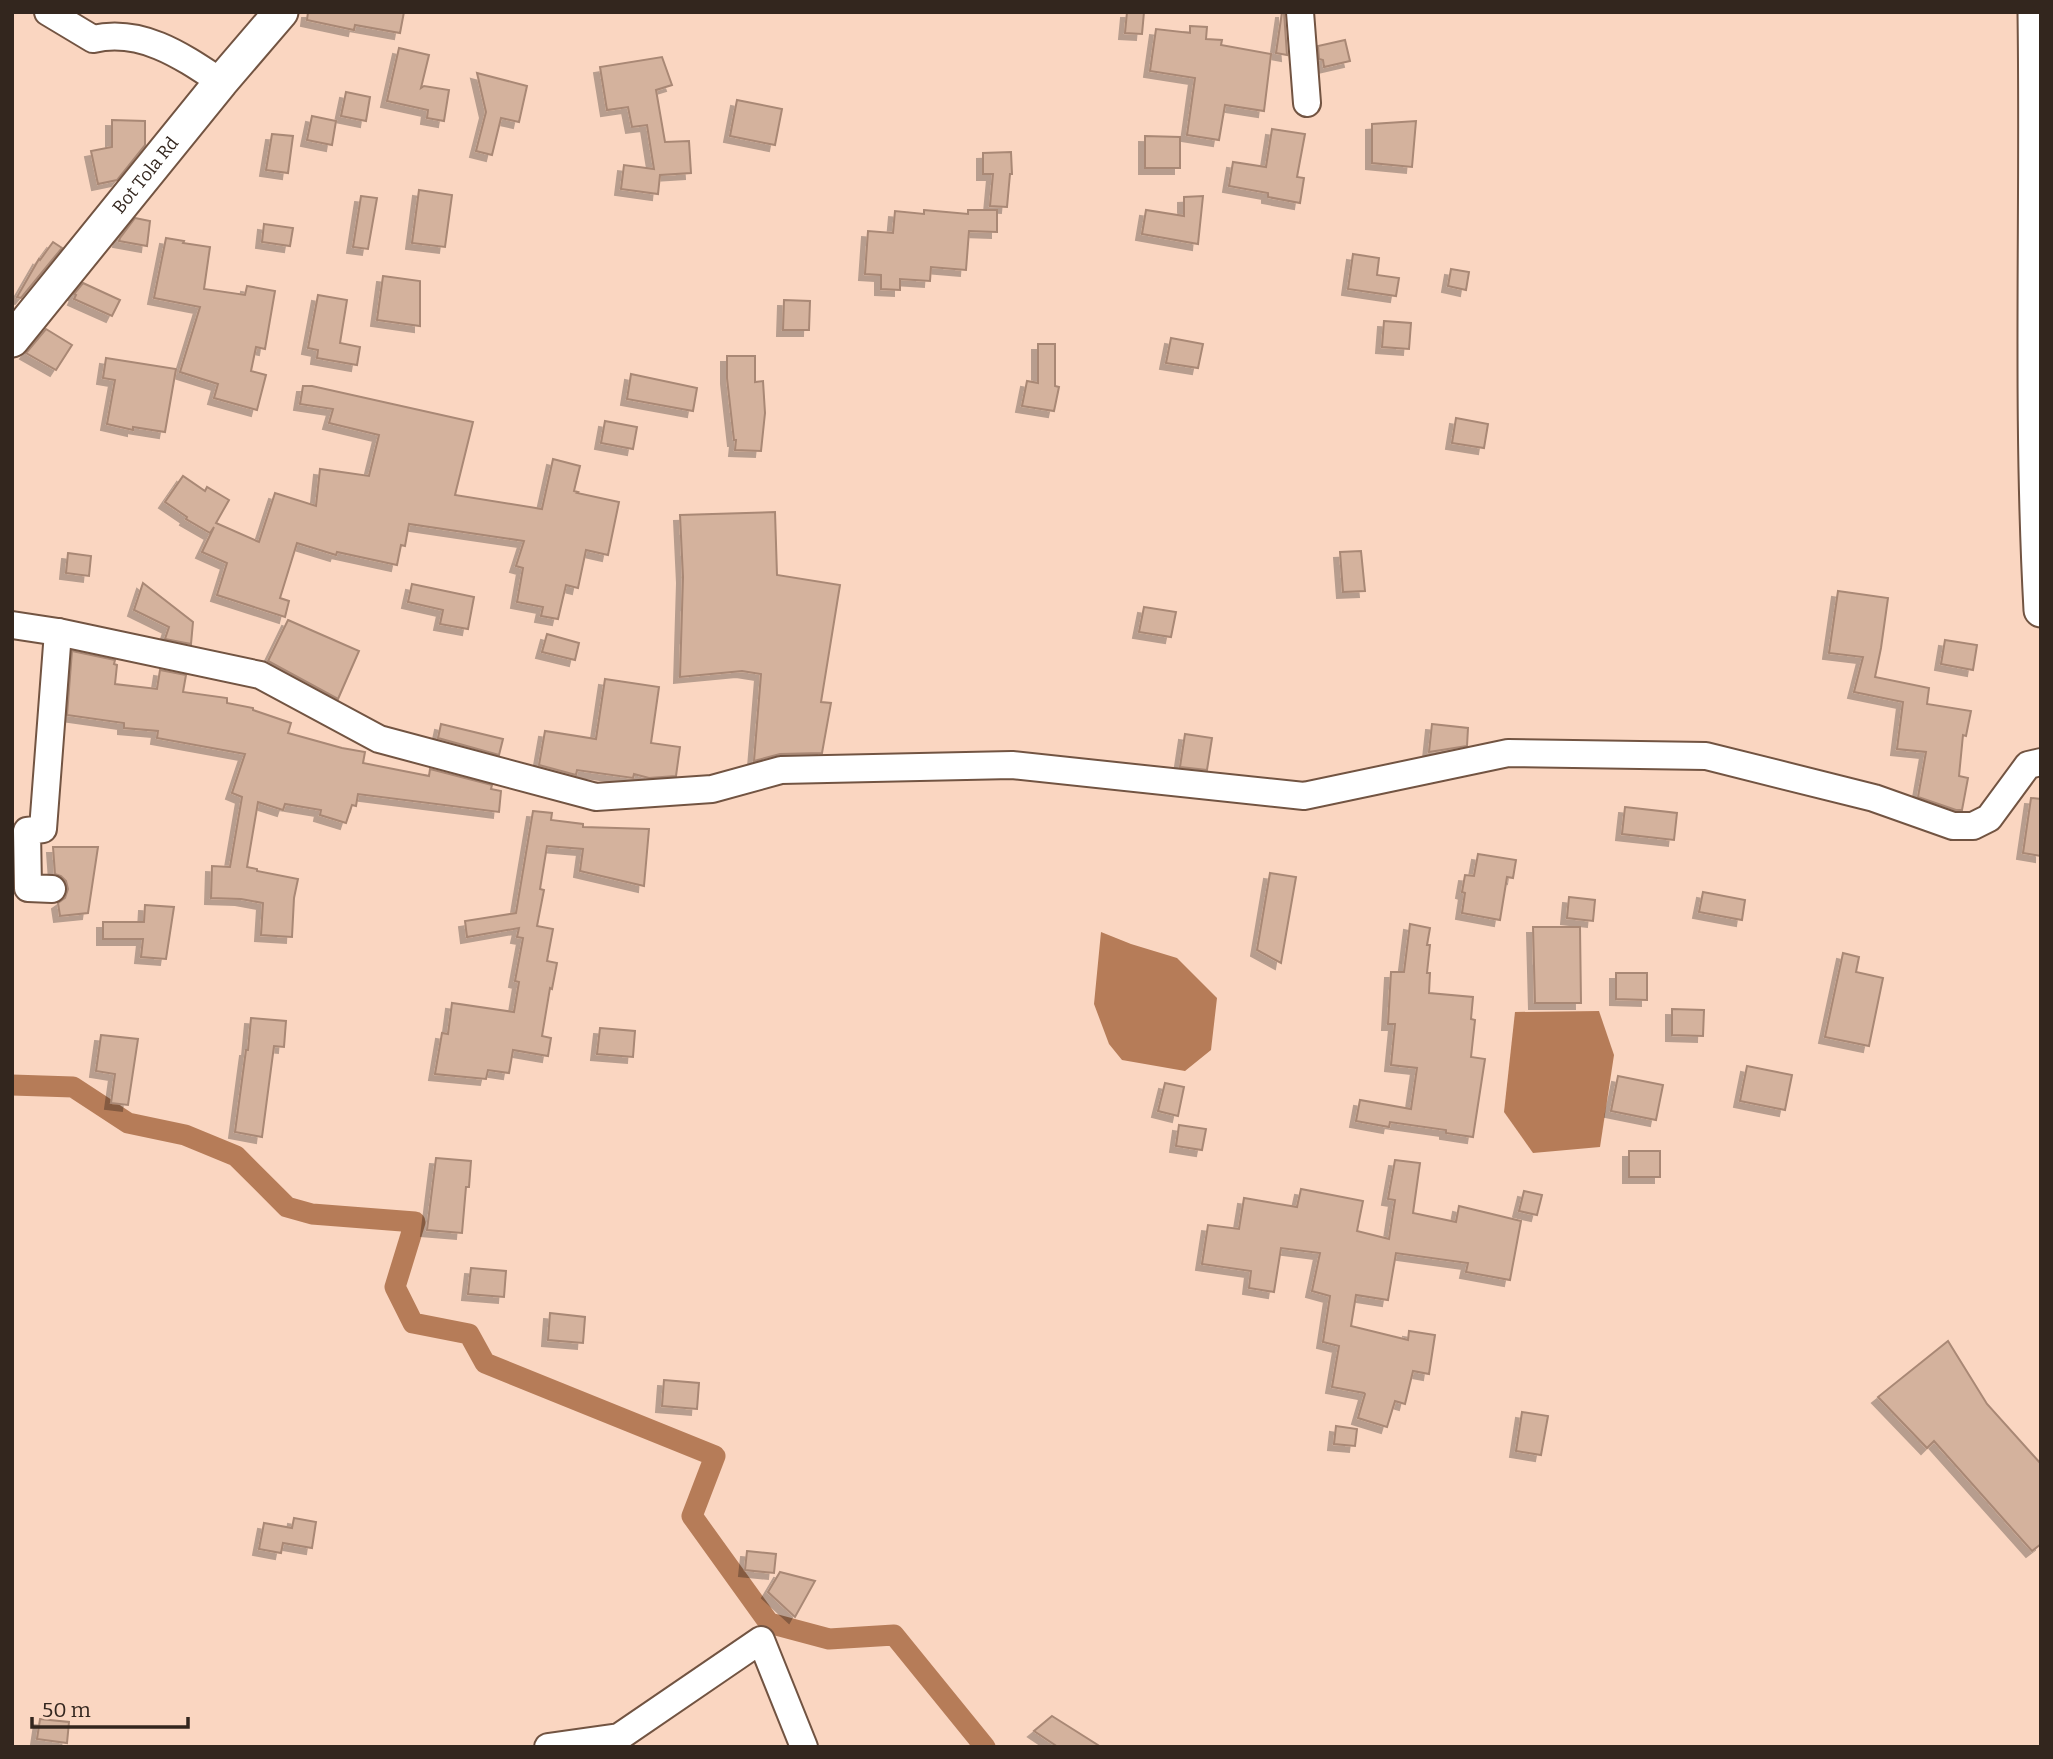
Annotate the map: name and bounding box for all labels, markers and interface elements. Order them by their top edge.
street label: Bot Tola Rd [108,132,183,218]
scale bar [32,1686,187,1730]
text: 50 m [42,1697,91,1723]

